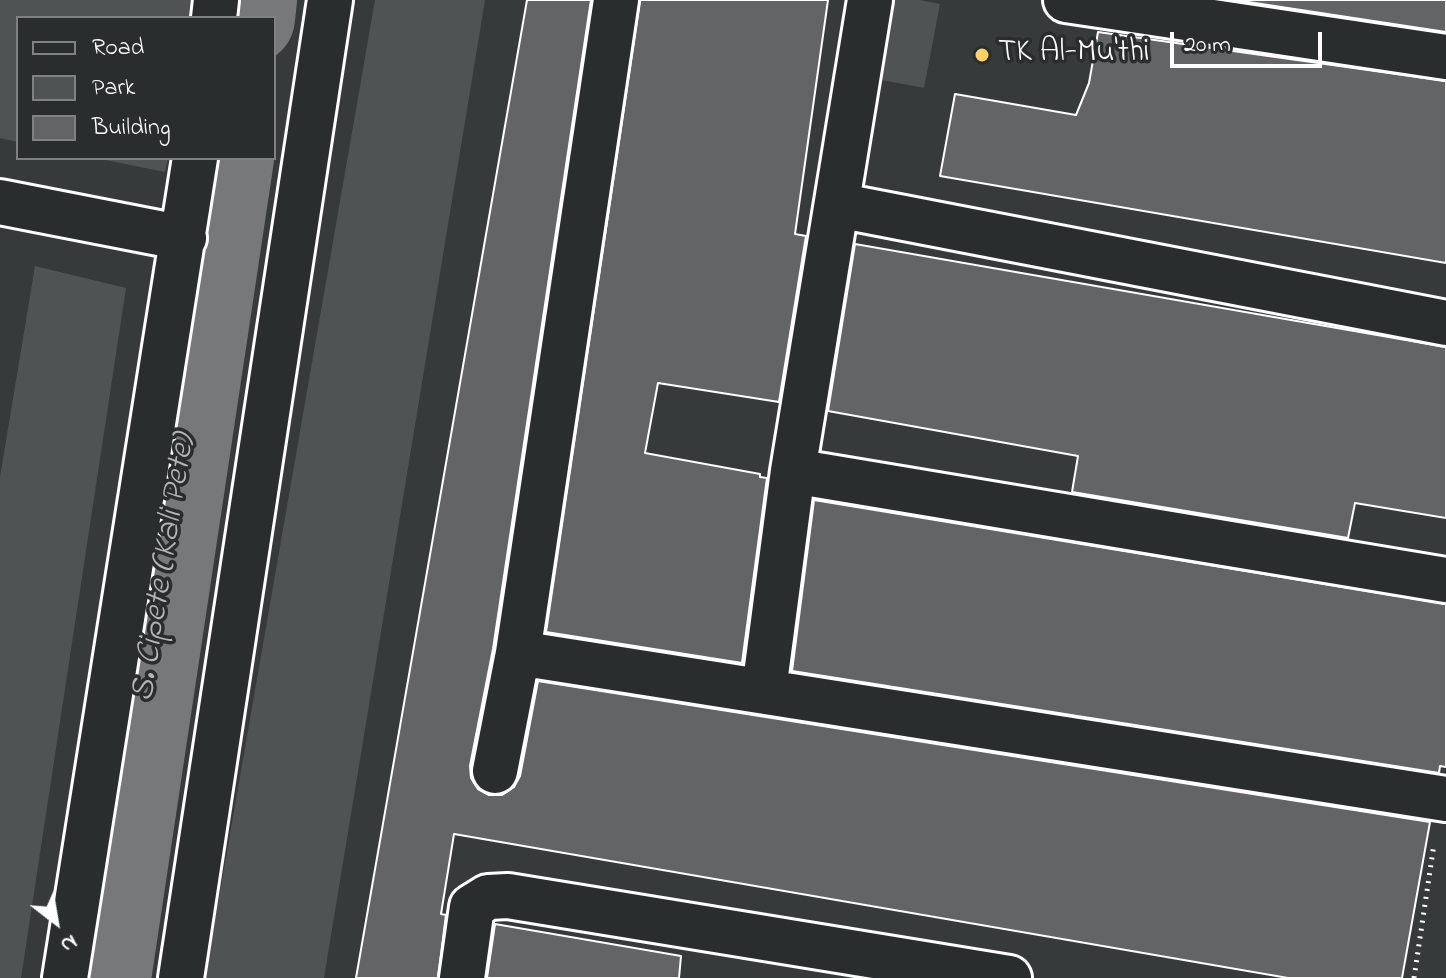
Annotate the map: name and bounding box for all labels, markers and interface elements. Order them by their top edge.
legend [16,16,276,160]
scale bar [1174,16,1326,66]
text: 20 m [1184,28,1231,63]
text: Road [92,31,144,66]
place label: TK Al-Mu'thi [998,36,1150,74]
marker: TK Al-Mu'thi [973,46,991,64]
text: Park [92,71,135,106]
text: Building [92,111,171,146]
water label: S. Cipete (Kali Pete) [125,432,207,704]
north arrow [16,882,96,962]
text: N [54,925,83,960]

